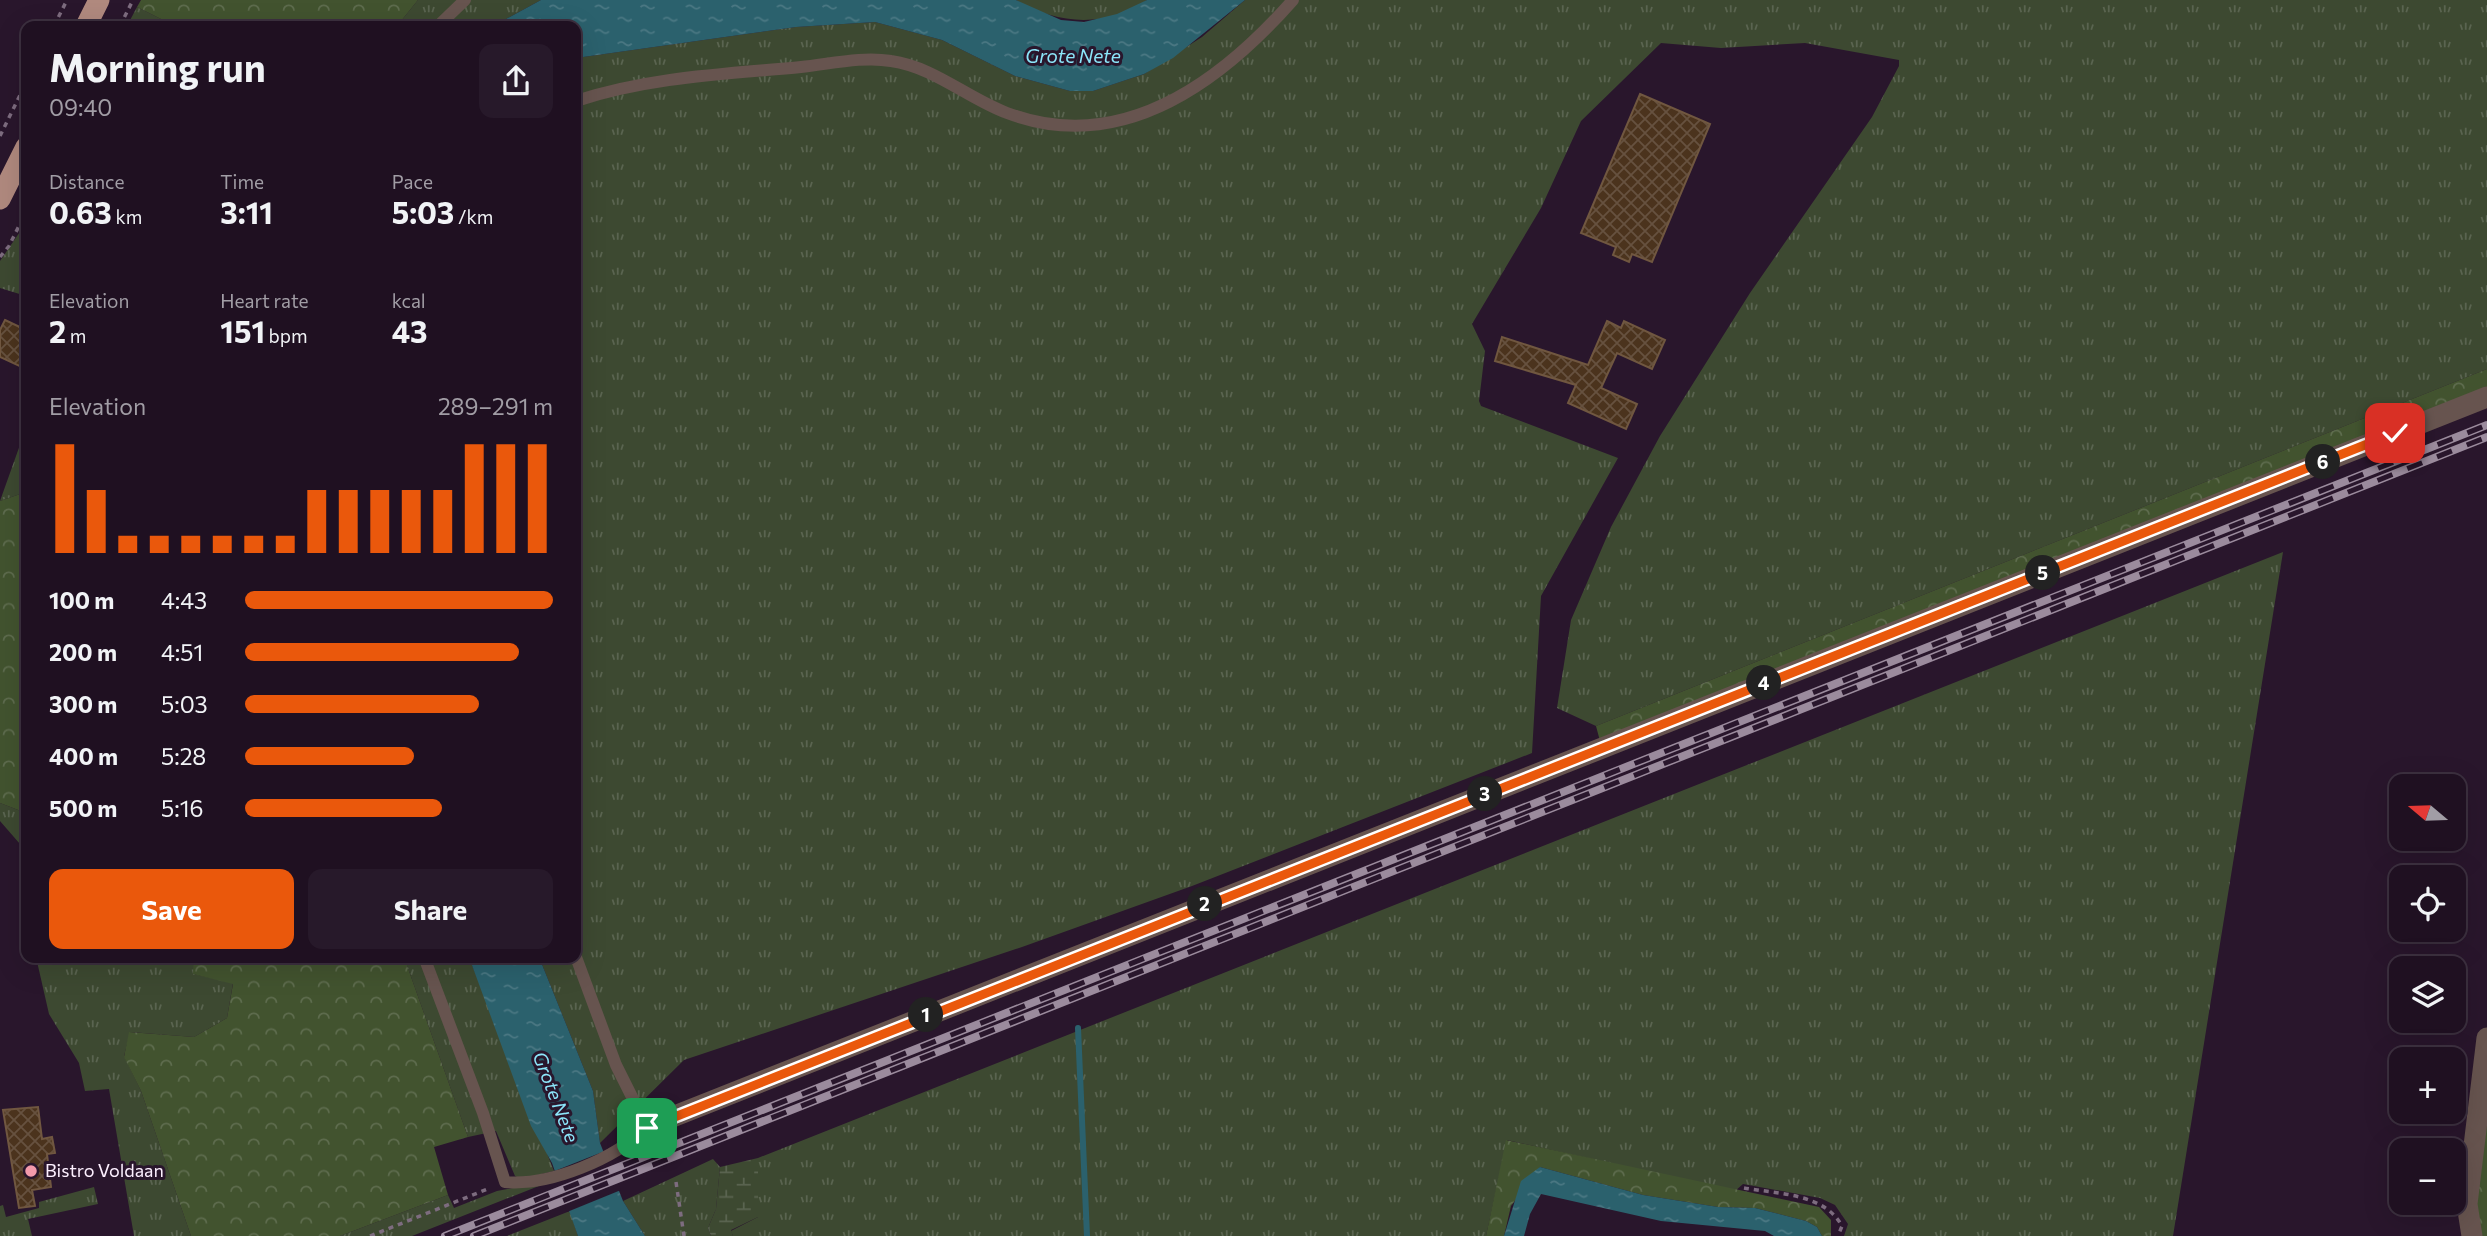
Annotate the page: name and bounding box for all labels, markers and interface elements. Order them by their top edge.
text: Morning run [49,43,266,90]
button: share [479,44,553,118]
water label: Grote Nete [1025,44,1121,67]
text: 09:40 [49,93,112,121]
text: Distance [49,170,125,193]
text: Time [220,170,264,193]
text: Pace [392,170,433,193]
text: 0.63 [49,193,112,230]
text: 3:11 [220,193,273,230]
text: 5:03 [392,193,454,230]
text: km [112,205,142,228]
text: /km [454,205,493,228]
text: Elevation [49,289,129,312]
text: Heart rate [220,289,309,312]
text: kcal [392,289,426,312]
text: 2 [49,312,66,349]
text: 151 [220,312,265,349]
text: 43 [392,312,428,349]
text: m [66,324,86,347]
text: bpm [265,324,308,347]
text: Elevation [49,392,146,420]
text: 289–291 m [438,392,553,420]
pin [2365,403,2425,463]
icon: check [2376,414,2414,452]
pin: 6 [2306,444,2340,480]
text: 6 [2317,450,2328,473]
pin: 5 [2025,556,2060,590]
text: 5 [2037,561,2048,584]
text: 100 m [49,586,114,614]
text: 4:43 [161,586,207,614]
text: 200 m [49,638,117,666]
text: 4:51 [161,638,203,666]
pin: 4 [1746,666,1782,700]
text: 4 [1758,671,1769,694]
text: 300 m [49,690,117,718]
text: 5:03 [161,690,208,718]
text: 400 m [49,742,118,770]
text: 5:28 [161,742,206,770]
north arrow [2389,774,2466,850]
map controls [2389,774,2466,1215]
pin: 3 [1468,776,1502,812]
text: 3 [1479,782,1490,805]
text: 500 m [49,794,117,822]
text: 5:16 [161,794,203,822]
button: locate [2389,865,2466,942]
button: Save [49,869,294,949]
button: Share [308,869,553,949]
pin: 2 [1188,886,1222,922]
text: 2 [1199,892,1210,915]
button: layers [2389,956,2466,1033]
pin: 1 [908,998,944,1032]
text: 1 [921,1003,930,1026]
button: + [2389,1047,2466,1124]
water label: Grote Nete [529,1048,584,1145]
pin [617,1098,677,1158]
icon: arrive [628,1109,666,1147]
button: − [2389,1138,2466,1215]
place label: Bistro Voldaan [45,1159,164,1181]
marker: Bistro Voldaan [23,1163,39,1179]

